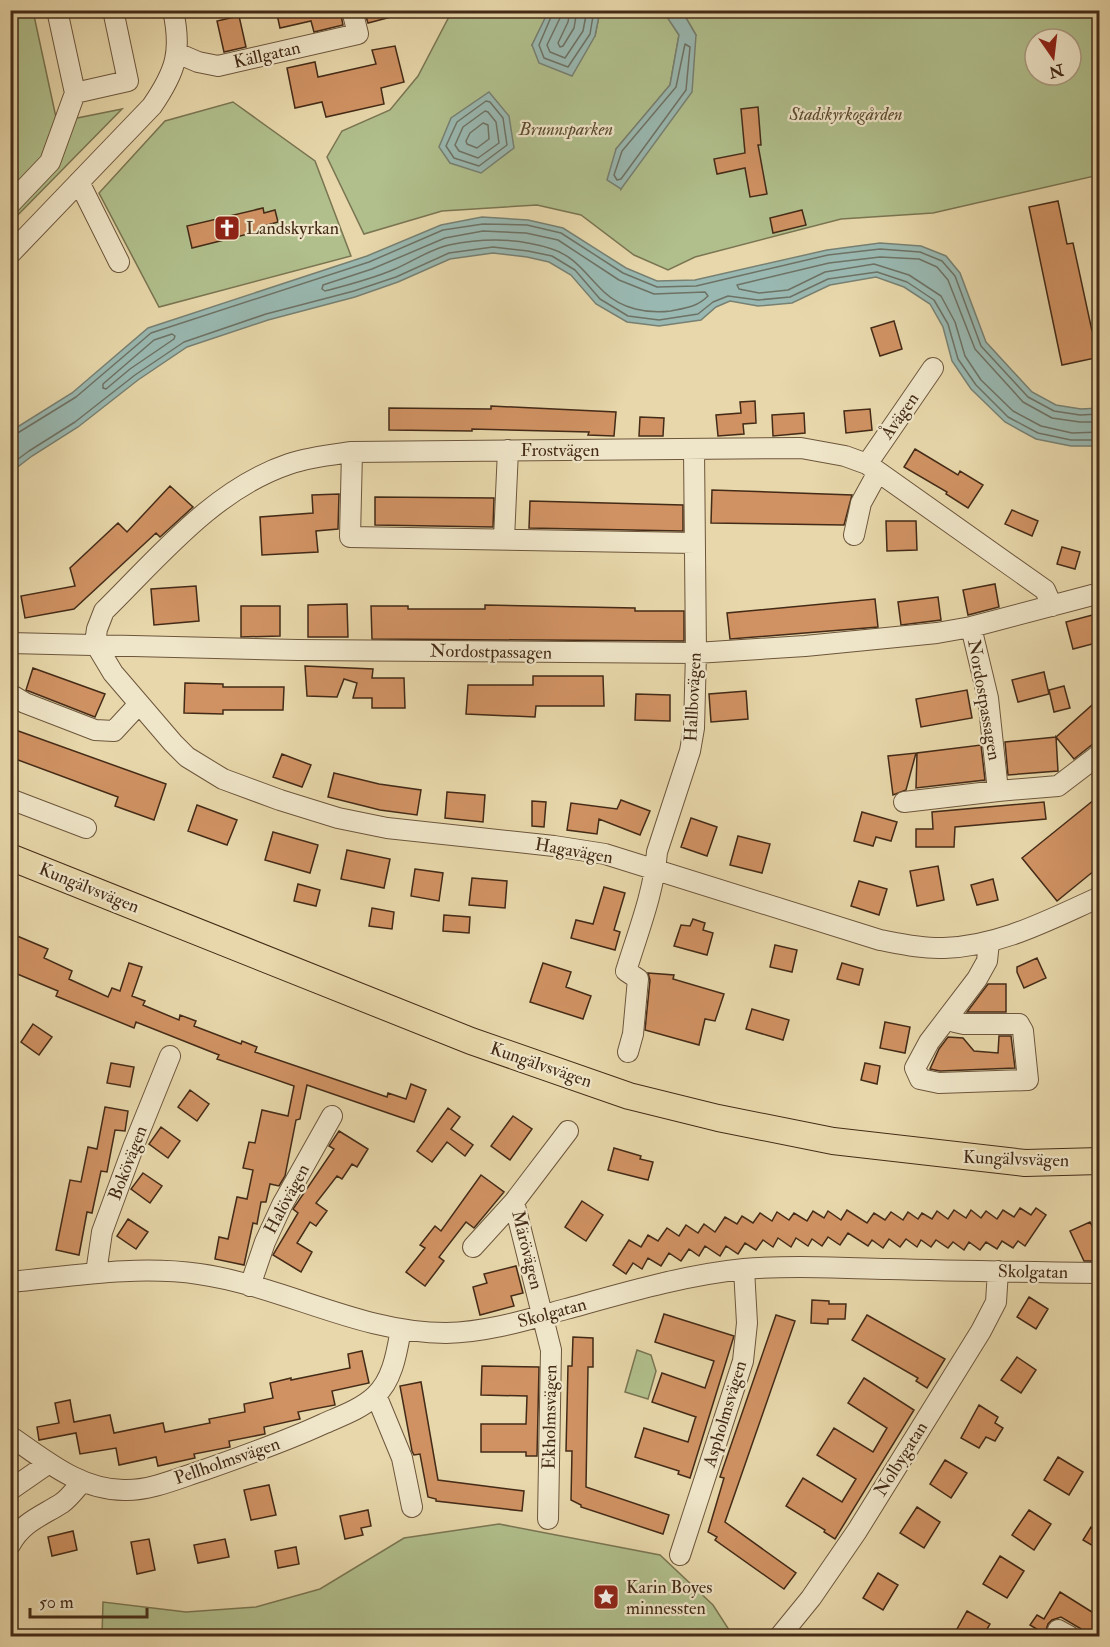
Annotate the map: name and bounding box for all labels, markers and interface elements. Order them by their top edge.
north arrow [1023,27,1083,87]
street label: Källgatan [231,36,303,74]
text: N [1046,59,1067,82]
park label: Stadskyrkogården [788,103,903,126]
park label: Brunnsparken [518,118,613,141]
church icon: Landskyrkan [212,213,242,243]
place label: Landskyrkan [246,217,339,240]
street label: Åvägen [875,388,924,445]
street label: Frostvägen [521,439,599,462]
street label: Nordostpassagen [962,638,1006,762]
street label: Nordostpassagen [430,639,552,665]
street label: Hallbovägen [679,652,707,742]
street label: Hagavägen [533,833,615,869]
street label: Kungälvsvägen [35,857,143,919]
street label: Kungälvsvägen [487,1037,595,1093]
street label: Bokövägen [103,1122,153,1204]
street label: Kungälvsvägen [962,1146,1070,1172]
street label: Halövägen [259,1160,315,1238]
street label: Märövägen [506,1208,548,1292]
street label: Skolgatan [998,1260,1068,1284]
street label: Skolgatan [515,1293,589,1333]
street label: Aspholmsvägen [698,1358,752,1471]
street label: Ekholmsvägen [538,1364,562,1470]
street label: Nolbygatan [869,1417,933,1501]
street label: Pellholmsvägen [171,1432,283,1490]
place label: Karin Boyes minnessten [626,1576,712,1620]
scale bar [30,1581,147,1619]
place icon: Karin Boyes minnessten [591,1582,621,1612]
text: 50 m [39,1591,74,1614]

